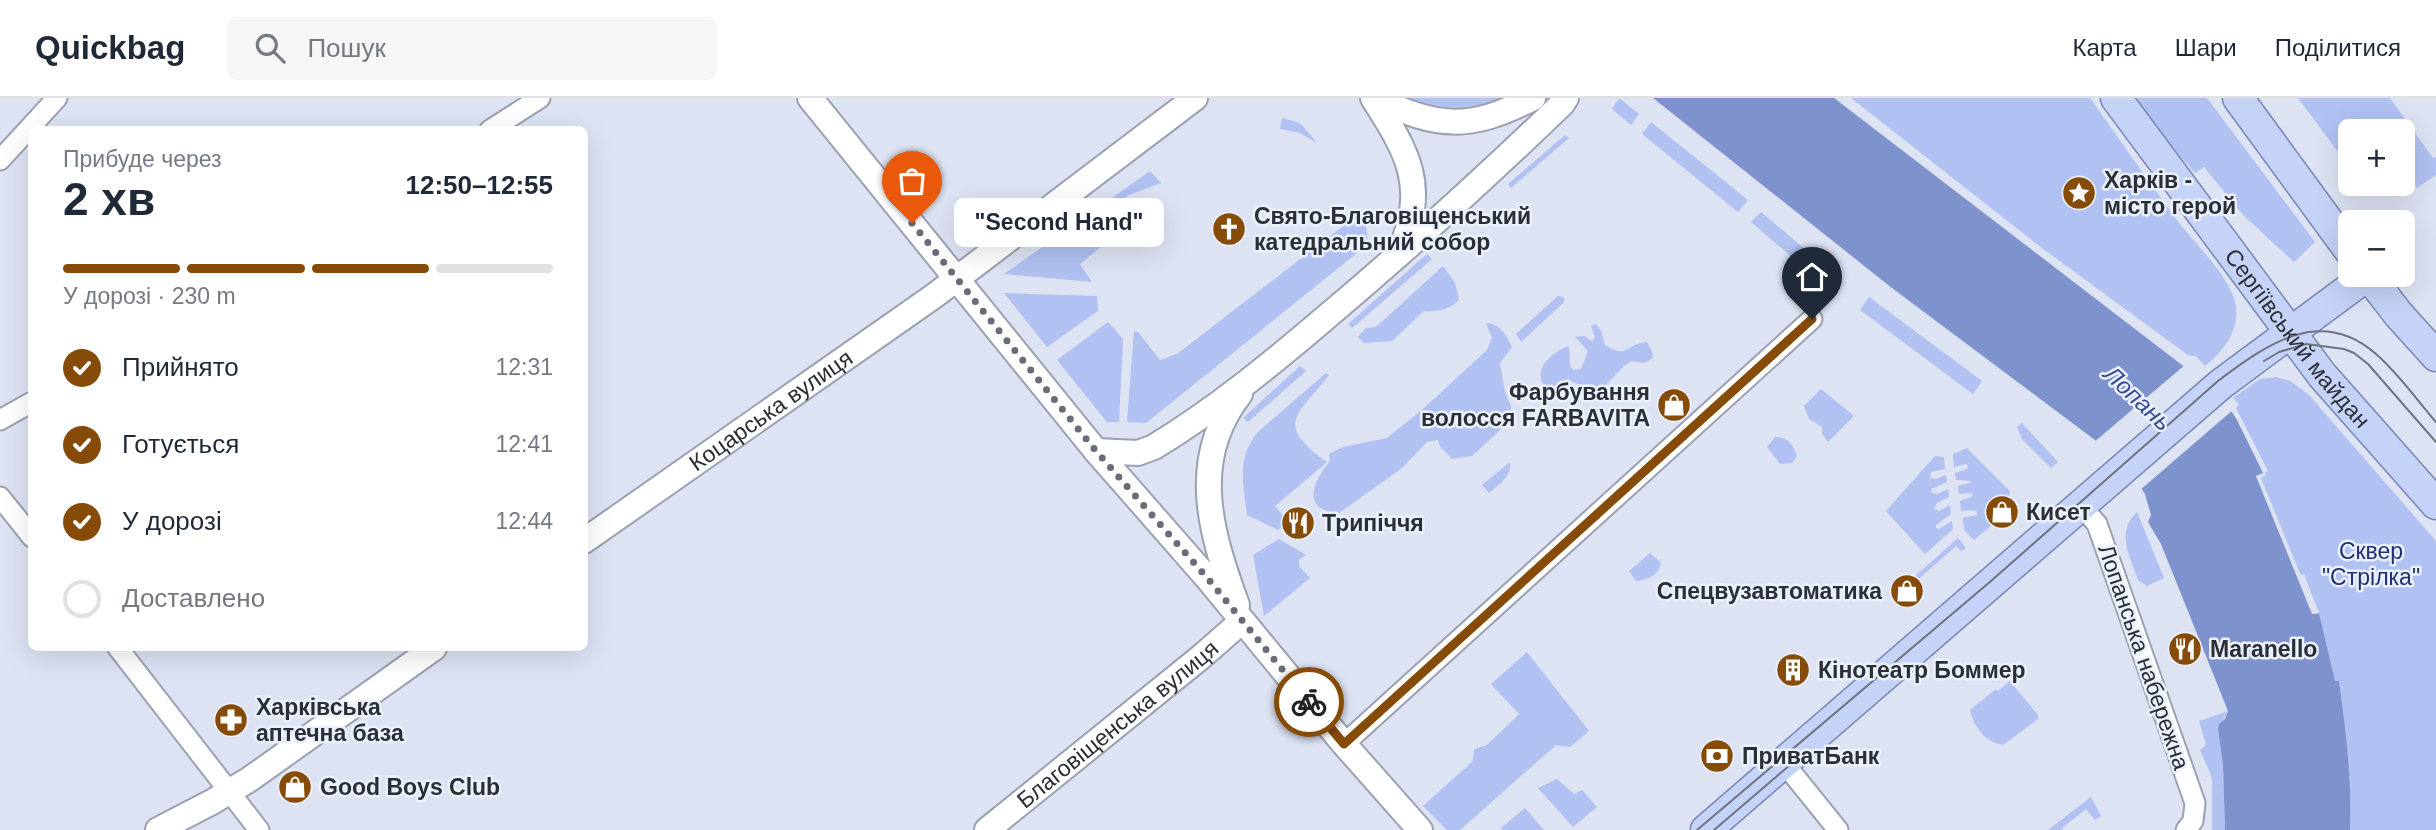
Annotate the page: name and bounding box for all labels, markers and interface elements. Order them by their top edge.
search box [227,17,717,80]
text: Quickbag [35,29,185,66]
icon: search [251,29,289,67]
text: Пошук [307,33,386,63]
text: Карта [2072,34,2137,61]
text: Шари [2175,34,2237,61]
text: Поділитися [2275,34,2401,61]
map controls [2338,119,2415,287]
button: + [2338,119,2415,196]
text: Прибуде через [63,146,222,172]
pin [882,151,942,223]
icon: bag [893,162,931,200]
place label: Харків - місто герой [2104,167,2236,219]
text: 12:50–12:55 [406,170,553,200]
text: 2 хв [63,173,155,225]
place icon: Харків - місто герой [2060,174,2098,212]
callout: "Second Hand" [954,198,1164,248]
place label: Свято-Благовіщенський катедральний собор [1254,203,1531,255]
text: "Second Hand" [975,209,1143,235]
church icon: Свято-Благовіщенський катедральний собор [1210,210,1248,248]
button: − [2338,210,2415,287]
street label: Сергіївський майдан [2220,243,2375,433]
pin [1782,247,1842,319]
icon: home [1793,258,1831,296]
text: У дорозі · 230 m [63,283,236,309]
street label: Коцарська вулиця [684,344,857,476]
icon: check [63,349,101,387]
text: Прийнято [122,352,239,382]
text: 12:31 [495,354,553,380]
water label: Лопань [2097,359,2177,436]
place label: Фарбування волосся FARBAVITA [1421,379,1650,431]
shop icon: Фарбування волосся FARBAVITA [1655,386,1693,424]
icon: check [63,426,101,464]
text: Готується [122,429,239,459]
text: 12:41 [495,431,553,457]
shop icon: Кисет [1983,493,2021,531]
place label: Кисет [2026,499,2091,525]
icon: check [63,503,101,541]
restaurant icon: Трипіччя [1279,504,1317,542]
text: У дорозі [122,506,222,536]
text: 12:44 [495,508,553,534]
place label: Трипіччя [1322,510,1424,536]
park label: Сквер "Стрілка" [2322,538,2420,590]
street label: Лопанська набережна [2093,541,2195,773]
shop icon: Спецвузавтоматика [1888,572,1926,610]
place label: Спецвузавтоматика [1657,578,1882,604]
text: Доставлено [122,583,265,613]
restaurant icon: Maranello [2166,630,2204,668]
street label: Благовіщенська вулиця [1012,635,1223,813]
place label: Maranello [2210,636,2317,662]
building icon: Кінотеатр Боммер [1774,651,1812,689]
place label: Кінотеатр Боммер [1818,657,2026,683]
courier [1274,667,1344,737]
icon: bike [1290,683,1328,721]
place label: Харківська аптечна база [256,694,404,746]
pharmacy icon: Харківська аптечна база [212,701,250,739]
bank icon: ПриватБанк [1698,737,1736,775]
place label: ПриватБанк [1742,743,1880,769]
shop icon: Good Boys Club [276,768,314,806]
place label: Good Boys Club [320,774,500,800]

